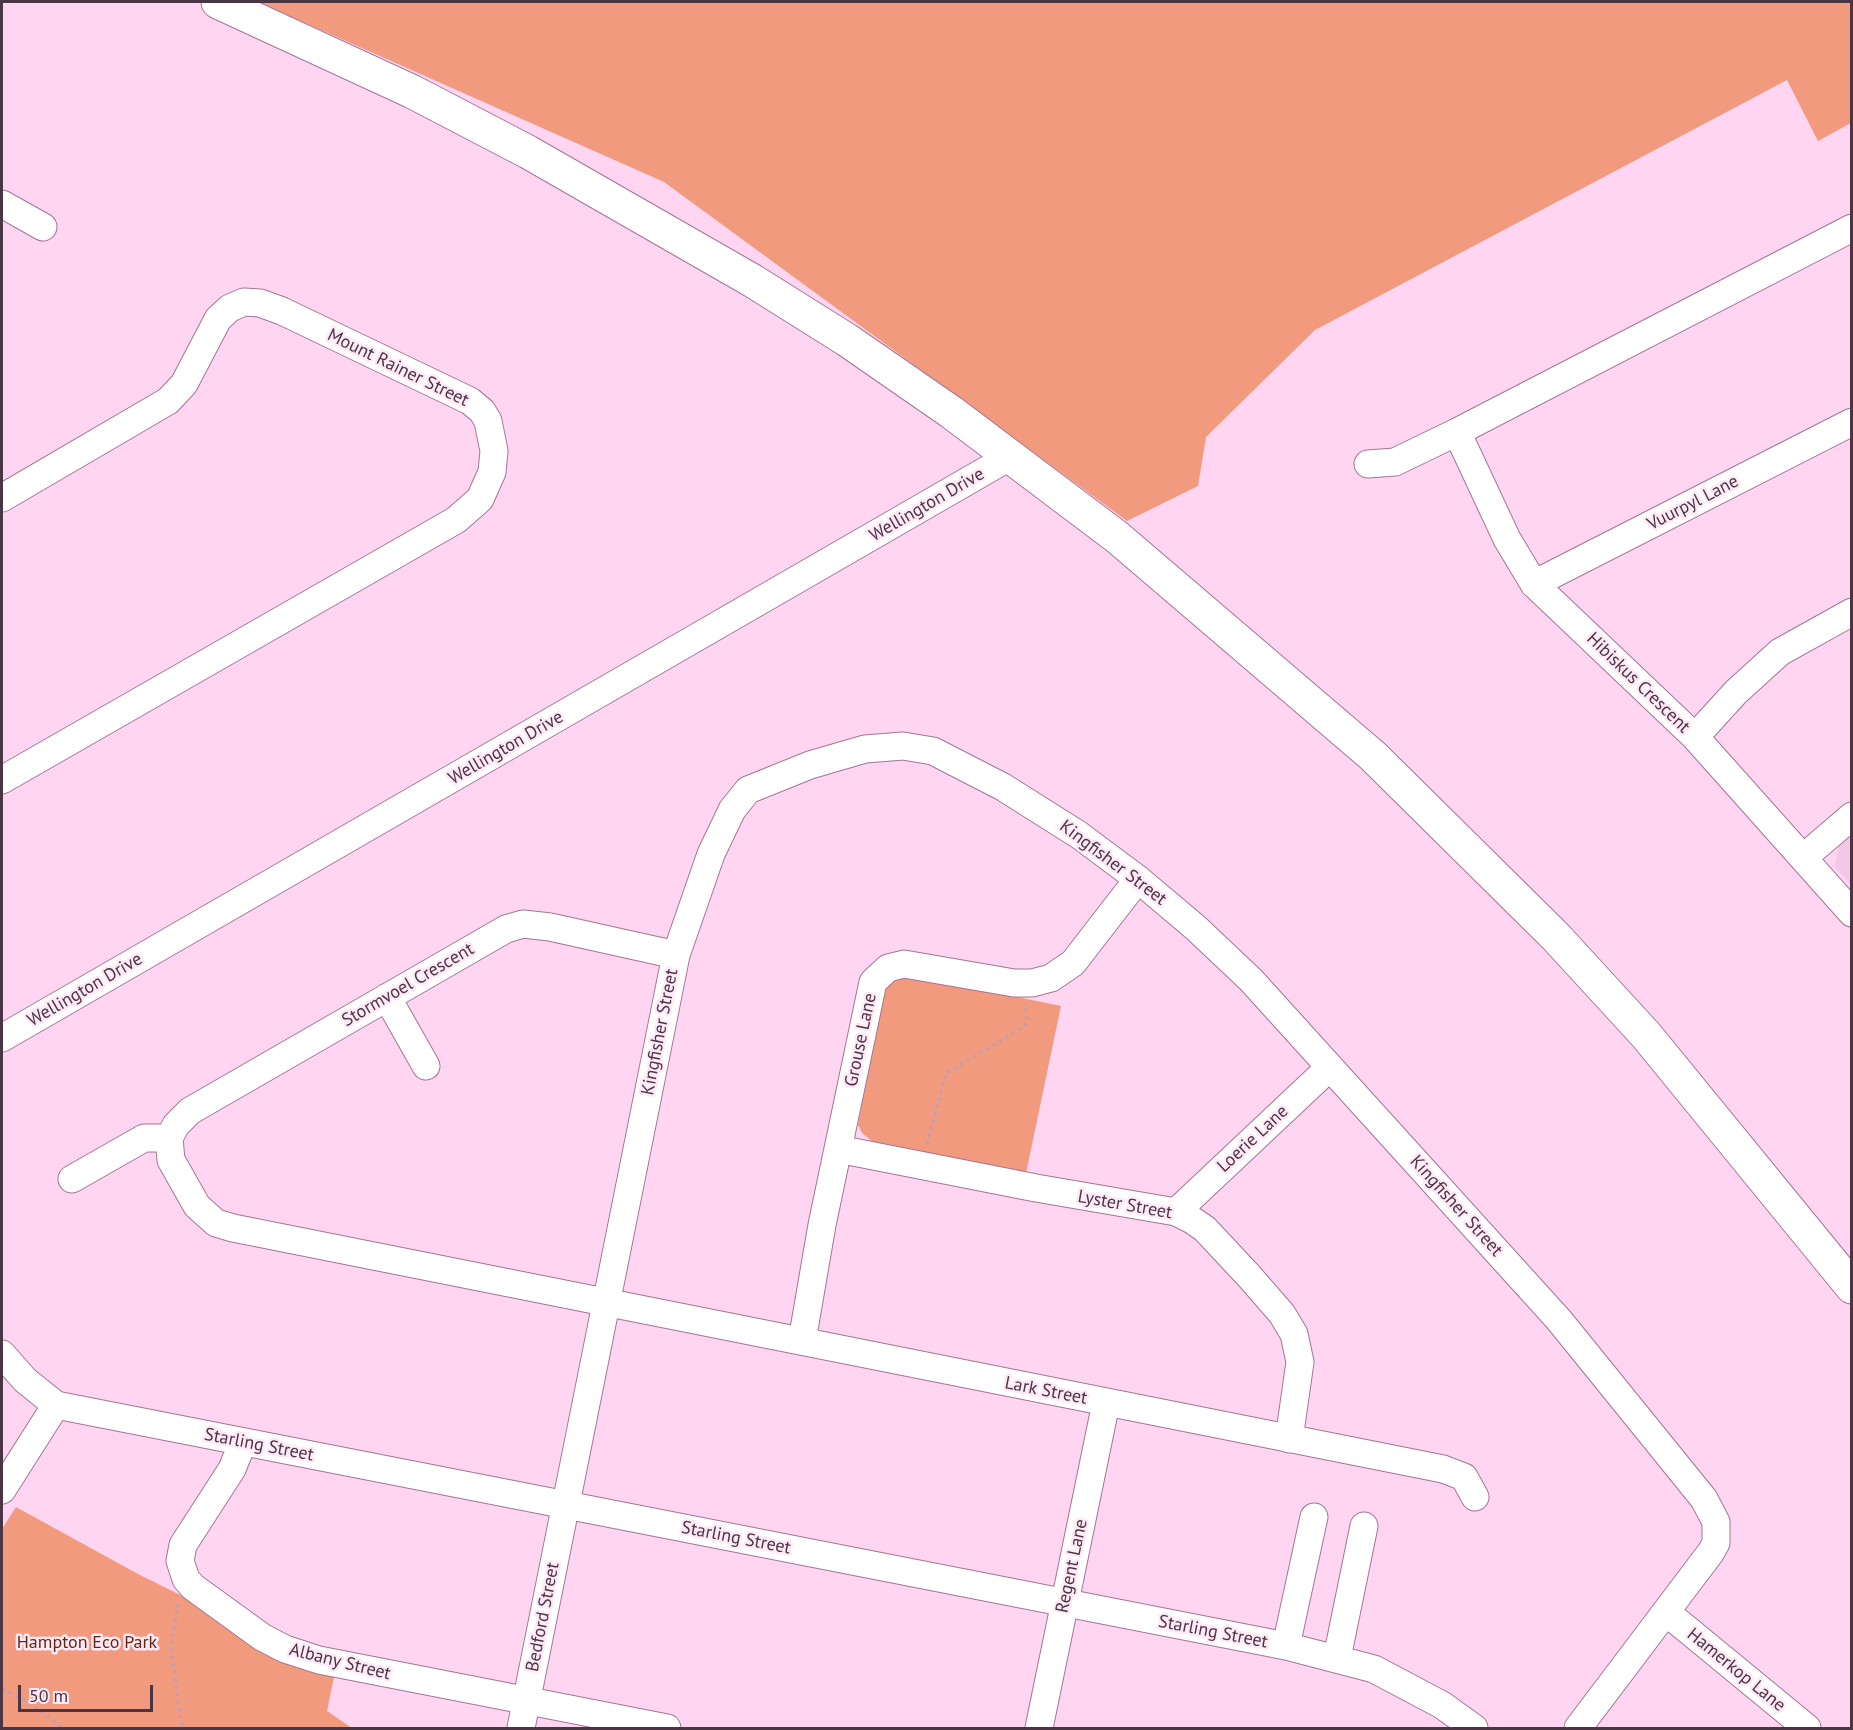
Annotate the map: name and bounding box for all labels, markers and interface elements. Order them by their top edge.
street label: Mount Rainer Street [324,324,472,412]
street label: Wellington Drive [866,463,988,547]
street label: Vuurpyl Lane [1644,471,1742,535]
street label: Hibiskus Crescent [1582,628,1694,738]
street label: Wellington Drive [445,706,567,790]
street label: Kingfisher Street [1055,816,1171,910]
street label: Stormvoel Crescent [338,938,478,1032]
street label: Wellington Drive [24,948,146,1032]
street label: Kingfisher Street [637,967,683,1097]
street label: Grouse Lane [841,991,881,1089]
street label: Loerie Lane [1213,1101,1293,1177]
street label: Kingfisher Street [1405,1151,1507,1261]
street label: Lyster Street [1076,1186,1174,1224]
street label: Lark Street [1003,1372,1089,1410]
street label: Starling Street [202,1424,316,1466]
street label: Starling Street [679,1517,793,1559]
street label: Regent Lane [1052,1517,1092,1615]
street label: Bedford Street [522,1560,564,1674]
street label: Starling Street [1156,1611,1270,1653]
street label: Hamerkop Lane [1682,1624,1790,1716]
park label: Hampton Eco Park [17,1632,157,1654]
street label: Albany Street [287,1639,393,1685]
scale bar [21,1673,156,1711]
text: 50 m [29,1684,68,1707]

